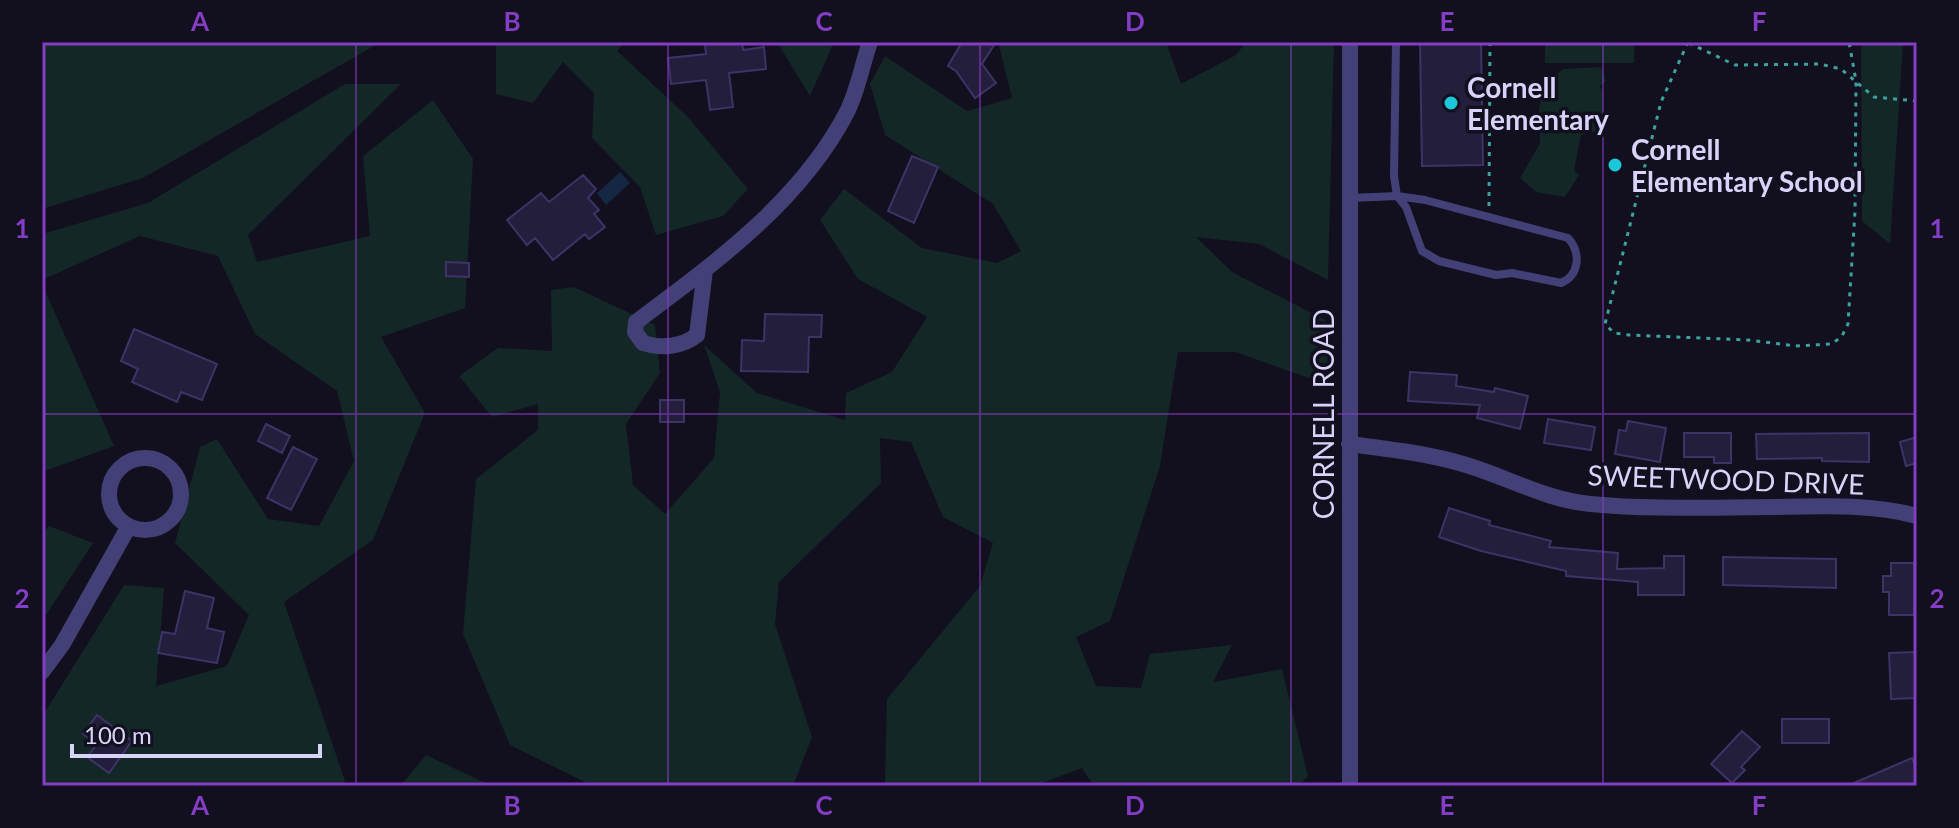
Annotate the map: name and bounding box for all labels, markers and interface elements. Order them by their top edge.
text: A [190,5,210,37]
text: B [503,5,521,37]
text: C [815,5,833,37]
text: D [1125,5,1145,37]
text: E [1440,5,1454,37]
text: F [1752,5,1766,37]
place label: Cornell Elementary [1467,70,1609,136]
marker: Cornell Elementary [1442,94,1460,112]
place label: Cornell Elementary School [1631,132,1863,198]
marker: Cornell Elementary School [1606,156,1624,174]
text: 1 [14,212,30,244]
text: 1 [1929,212,1945,244]
street label: CORNELL ROAD [1306,309,1340,519]
street label: SWEETWOOD DRIVE [1587,457,1865,501]
text: 2 [14,582,30,614]
text: 2 [1929,582,1945,614]
scale bar [72,708,320,758]
text: 100 m [84,720,152,749]
text: A [190,789,210,821]
text: B [503,789,521,821]
text: C [815,789,833,821]
text: D [1125,789,1145,821]
text: E [1440,789,1454,821]
text: F [1752,789,1766,821]

